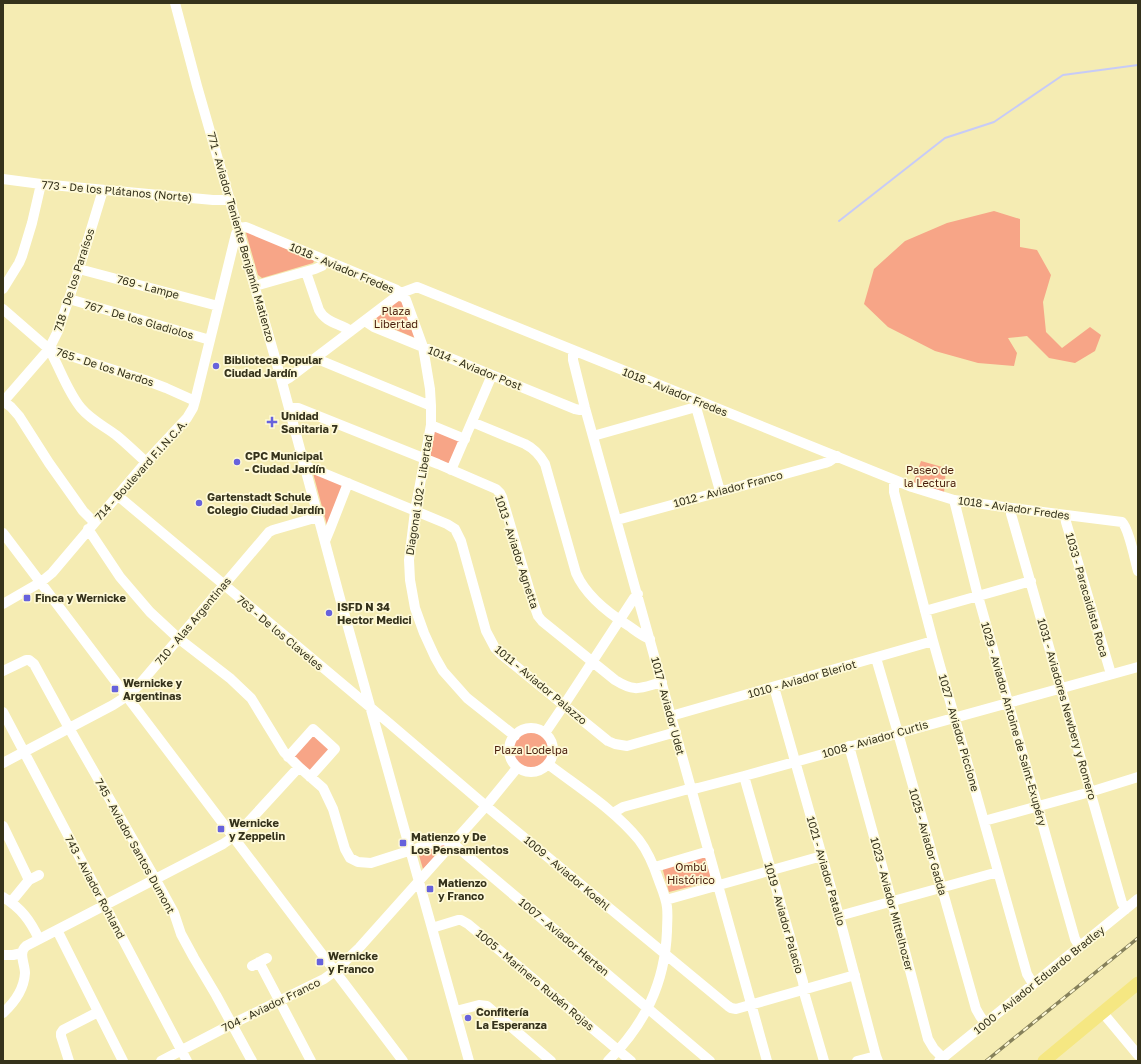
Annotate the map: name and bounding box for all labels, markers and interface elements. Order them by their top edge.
street label: 771 - Aviador Teniente Benjamín Matienzo [205,130,278,344]
street label: 773 - De los Plátanos (Norte) [41,177,193,204]
street label: 718 - De los Paraísos [51,226,96,333]
street label: 1018 - Aviador Fredes [288,240,397,296]
street label: 769 - Lampe [115,272,181,301]
street label: 767 - De los Gladiolos [83,298,195,341]
park label: Plaza Libertad [374,304,418,330]
street label: 1014 - Aviador Post [426,343,524,392]
street label: 765 - De los Nardos [55,345,156,389]
place label: Biblioteca Popular Ciudad Jardín [224,353,323,379]
marker: Biblioteca Popular Ciudad Jardín [211,361,221,371]
street label: 1018 - Aviador Fredes [621,364,730,419]
place label: Unidad Sanitaria 7 [281,409,338,435]
street label: 714 - Boulevard F.I.N.C.A. [92,416,190,523]
marker: Unidad Sanitaria 7 [266,416,278,428]
street label: Diagonal 102 - Libertad [403,434,434,556]
place label: CPC Municipal - Ciudad Jardín [245,449,326,475]
marker: CPC Municipal - Ciudad Jardín [232,457,242,467]
park label: Paseo de la Lectura [904,463,956,489]
street label: 1012 - Aviador Franco [672,468,784,509]
place label: Gartenstadt Schule Colegio Ciudad Jardín [207,490,324,516]
street label: 1018 - Aviador Fredes [958,493,1071,522]
street label: 1013 - Aviador Agnetta [493,494,542,610]
marker: Gartenstadt Schule Colegio Ciudad Jardín [194,498,204,508]
street label: 1033 - Paracaidista Roca [1064,531,1111,658]
street label: 710 - Alas Argentinas [152,574,233,667]
place label: Finca y Wernicke [35,591,126,604]
marker: Finca y Wernicke [22,593,32,603]
street label: 763 - De los Claveles [234,593,326,673]
place label: ISFD N 34 Hector Medici [337,600,412,626]
marker: ISFD N 34 Hector Medici [324,608,334,618]
street label: 1031 - Aviadores Newbery y Romero [1035,617,1100,801]
street label: 1029 - Aviador Antoine de Saint-Exupéry [979,620,1050,827]
street label: 1011 - Aviador Palazzo [493,642,590,727]
street label: 1017 - Aviador Udet [649,655,688,756]
street label: 1010 - Aviador Bleriot [746,657,857,700]
street label: 1027 - Aviador Piccione [937,673,982,793]
place label: Wernicke y Argentinas [123,676,183,702]
marker: Wernicke y Argentinas [110,684,120,694]
street label: 1008 - Aviador Curtis [820,717,929,760]
park label: Plaza Lodelpa [494,743,568,756]
street label: 745 - Aviador Santos Dumont [93,776,178,916]
street label: 1025 - Aviador Gadda [907,787,950,897]
street label: 1021 - Aviador Patallo [805,815,848,928]
place label: Wernicke y Zeppelin [229,816,285,842]
marker: Wernicke y Zeppelin [216,824,226,834]
place label: Matienzo y De Los Pensamientos [411,830,509,856]
street label: 743 - Aviador Rohland [63,833,128,941]
street label: 1009 - Aviador Koehl [522,833,613,913]
street label: 1023 - Aviador Mittelhozer [868,836,917,973]
marker: Matienzo y De Los Pensamientos [398,838,408,848]
park label: Ombú Histórico [667,860,715,886]
street label: 1019 - Aviador Palacio [762,861,807,975]
place label: Matienzo y Franco [438,876,487,902]
marker: Matienzo y Franco [425,884,435,894]
street label: 1007 - Aviador Herten [517,895,612,978]
street label: 1000 - Aviador Eduardo Bradley [971,923,1107,1036]
street label: 1005 - Marinero Rubén Rojas [474,926,597,1033]
place label: Wernicke y Franco [328,949,378,975]
marker: Wernicke y Franco [315,957,325,967]
street label: 704 - Aviador Franco [219,975,322,1034]
place label: Confitería La Esperanza [476,1005,547,1031]
marker: Confitería La Esperanza [463,1013,473,1023]

